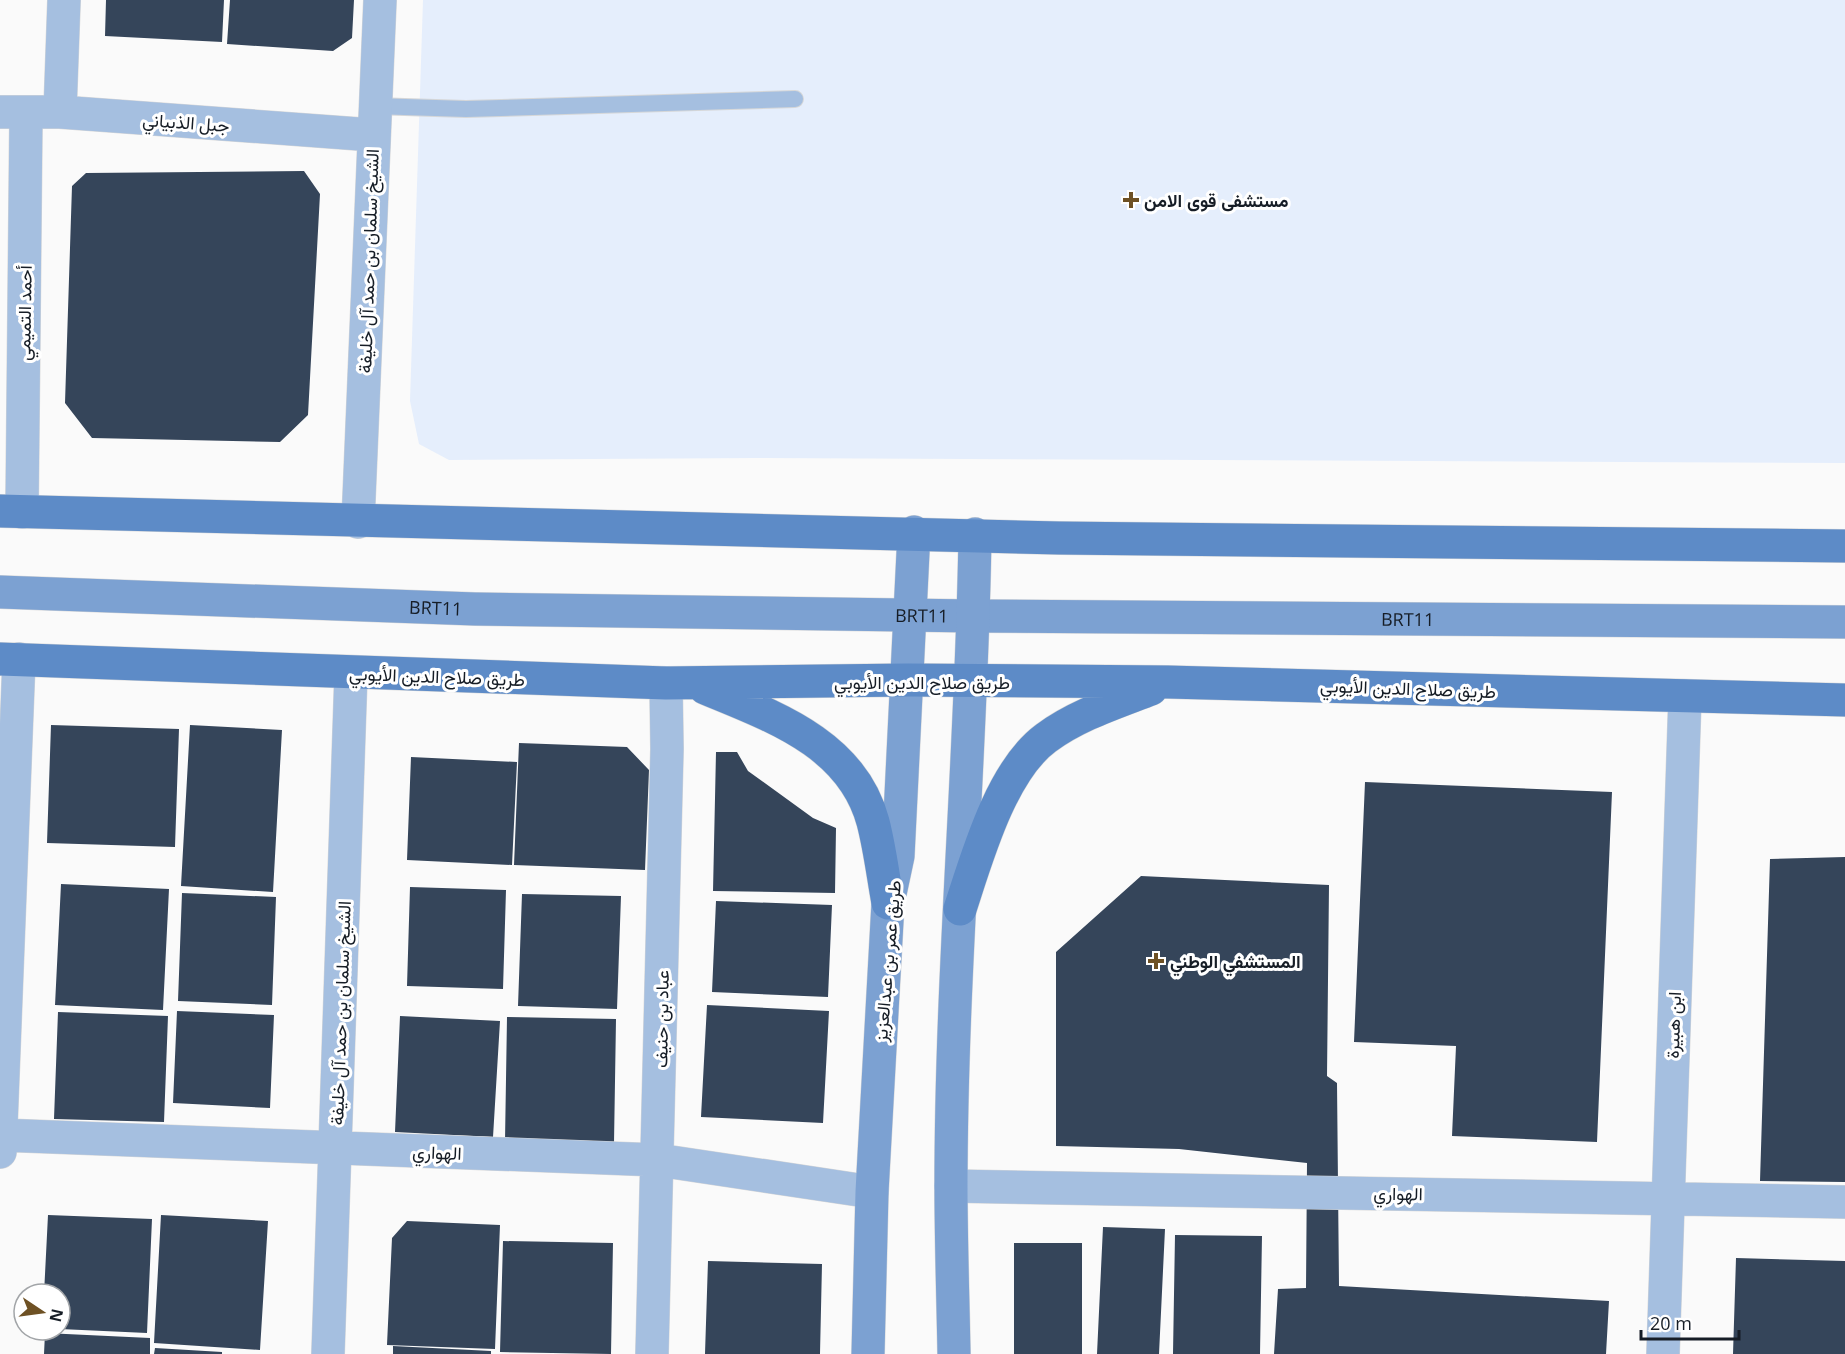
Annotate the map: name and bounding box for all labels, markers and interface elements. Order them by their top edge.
street label: جبل الذبياني [141,107,230,141]
street label: الشيخ سلمان بن حمد آل خليفة [352,148,385,374]
place label: مستشفى قوى الامن [1144,188,1289,212]
marker: مستشفى قوى الامن [1122,191,1140,209]
street label: أحمد التميمي [11,265,41,361]
street label: BRT11 [409,595,463,621]
street label: BRT11 [895,603,948,628]
street label: BRT11 [1381,607,1434,631]
street label: طريق صلاح الدين الأيوبي [349,661,525,695]
street label: طريق صلاح الدين الأيوبي [834,670,1010,698]
street label: طريق صلاح الدين الأيوبي [1320,673,1496,707]
street label: طريق عمر بن عبدالعزيز [868,879,906,1044]
street label: الشيخ سلمان بن حمد آل خليفة [324,900,357,1126]
place label: المستشفي الوطني [1170,949,1301,977]
marker: المستشفي الوطني [1147,952,1165,970]
street label: عباد بن حنيف [648,970,674,1068]
street label: ابن هبيرة [1660,991,1686,1059]
street label: الهواري [412,1139,462,1169]
street label: الهواري [1373,1181,1423,1209]
north arrow [12,1282,72,1342]
scale bar [1641,1303,1738,1341]
text: N [44,1307,69,1324]
text: 20 m [1650,1311,1692,1335]

